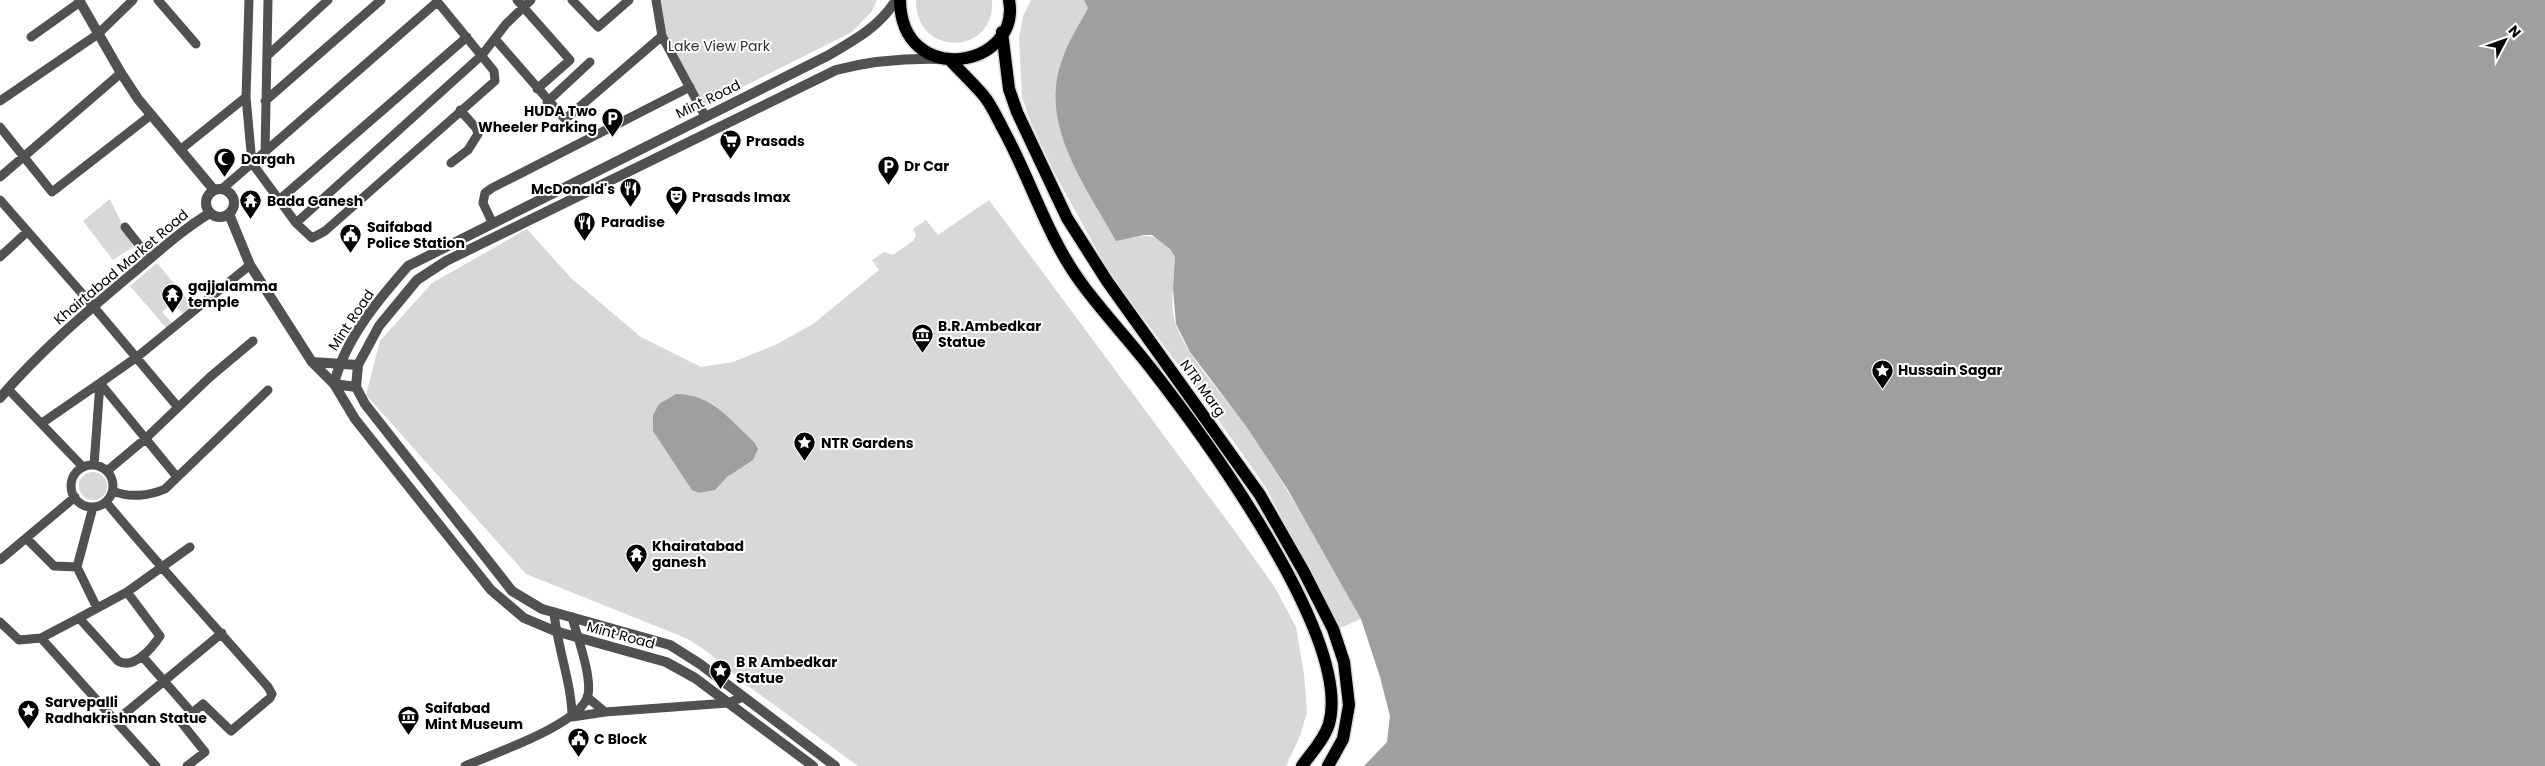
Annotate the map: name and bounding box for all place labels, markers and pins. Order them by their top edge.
place label: HUDA Two Wheeler Parking [478,101,597,137]
parking icon: HUDA Two Wheeler Parking [601,107,625,138]
supermarket icon: Prasads [718,129,742,160]
place label: Prasads [746,131,805,151]
mosque icon: Dargah [213,147,237,178]
place label: Dargah [241,149,295,169]
parking icon: Dr Car [876,154,900,185]
place label: Dr Car [904,156,949,176]
restaurant icon: McDonald's [619,177,643,208]
place label: McDonald's [531,179,615,199]
theatre icon: Prasads Imax [664,185,688,216]
place label: Prasads Imax [692,187,791,207]
temple icon: Bada Ganesh [239,189,263,220]
place label: Bada Ganesh [267,191,363,211]
restaurant icon: Paradise [573,210,597,241]
place label: Paradise [601,212,665,232]
place label: Saifabad Police Station [367,217,465,253]
public building icon: Saifabad Police Station [339,223,363,254]
place label: gajjalamma temple [188,276,278,312]
temple icon: gajjalamma temple [160,282,184,313]
place label: B.R.Ambedkar Statue [938,316,1041,352]
museum icon: B.R.Ambedkar Statue [910,322,934,353]
place icon: Hussain Sagar [1870,358,1894,389]
place label: Hussain Sagar [1898,360,2002,380]
place icon: NTR Gardens [793,431,817,462]
place label: NTR Gardens [821,433,914,453]
place label: Khairatabad ganesh [652,536,744,572]
temple icon: Khairatabad ganesh [624,542,648,573]
place label: B R Ambedkar Statue [736,652,837,688]
place icon: B R Ambedkar Statue [708,658,732,689]
place label: Sarvepalli Radhakrishnan Statue [45,692,207,728]
place icon: Sarvepalli Radhakrishnan Statue [17,698,41,729]
place label: Saifabad Mint Museum [425,698,523,734]
museum icon: Saifabad Mint Museum [397,704,421,735]
public building icon: C Block [566,727,590,758]
place label: C Block [594,729,647,749]

